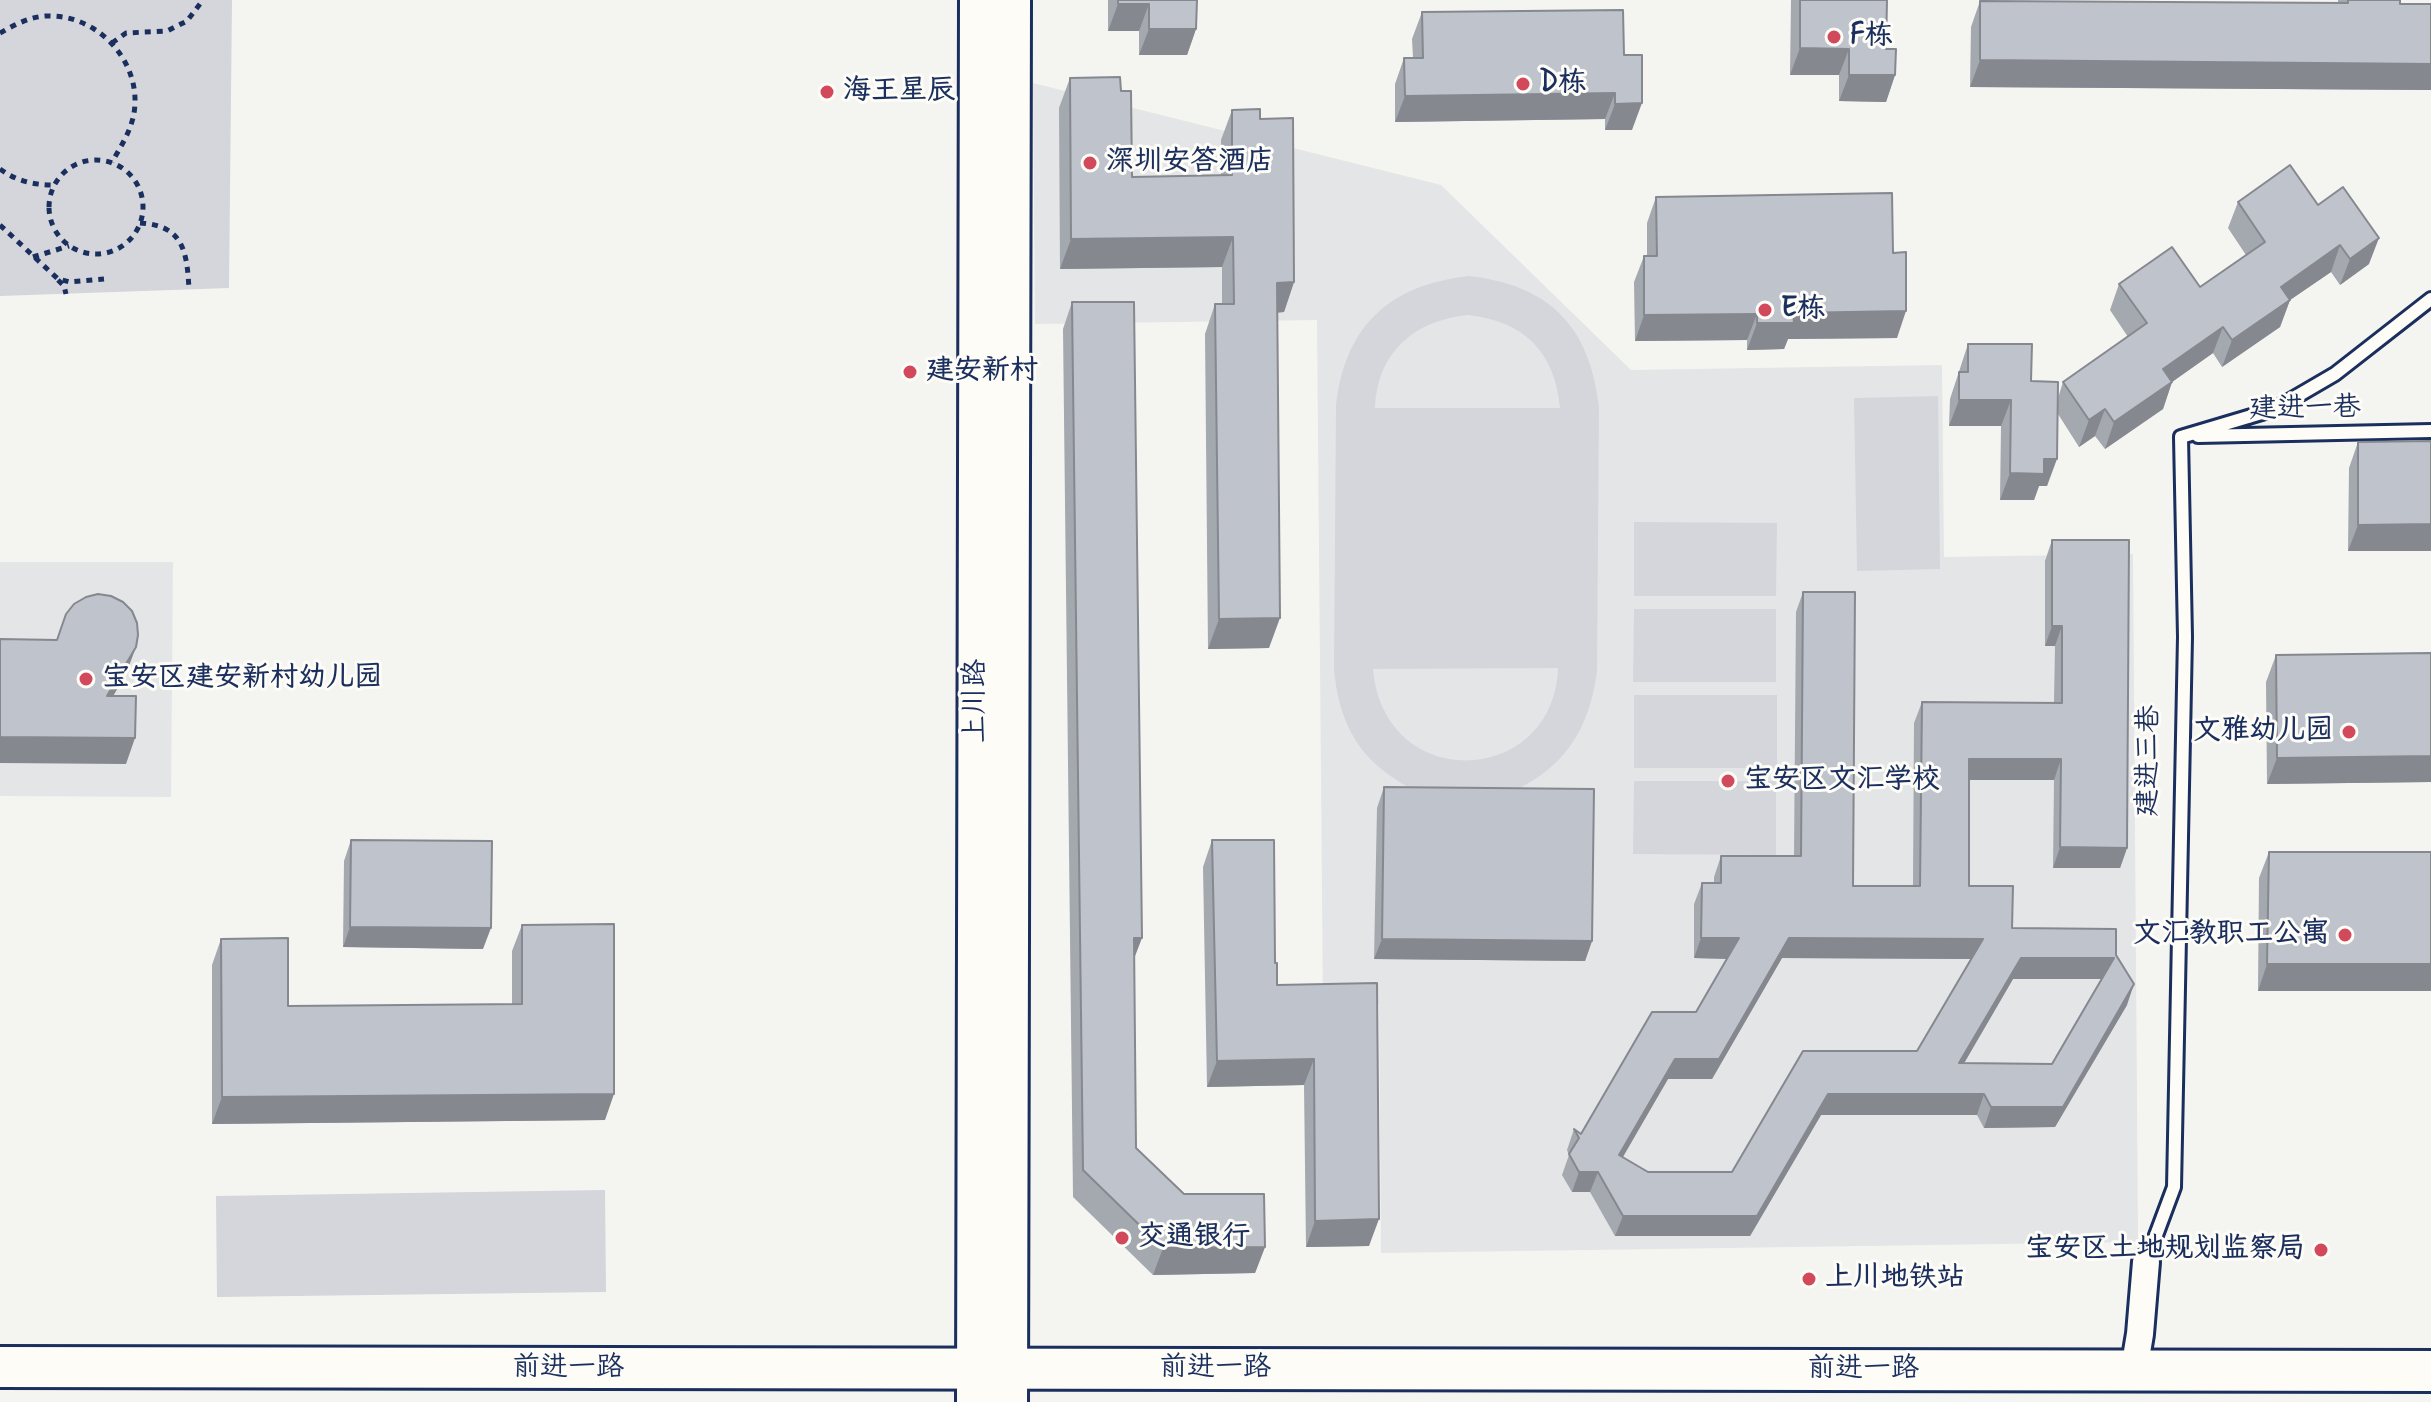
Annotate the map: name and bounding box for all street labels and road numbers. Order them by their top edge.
street label: 建进一巷 [2249,392,2361,428]
street label: 上川路 [960,659,994,743]
street label: 建进三巷 [2132,705,2168,817]
street label: 前进一路 [512,1352,624,1386]
street label: 前进一路 [1159,1352,1271,1386]
street label: 前进一路 [1807,1353,1919,1387]

